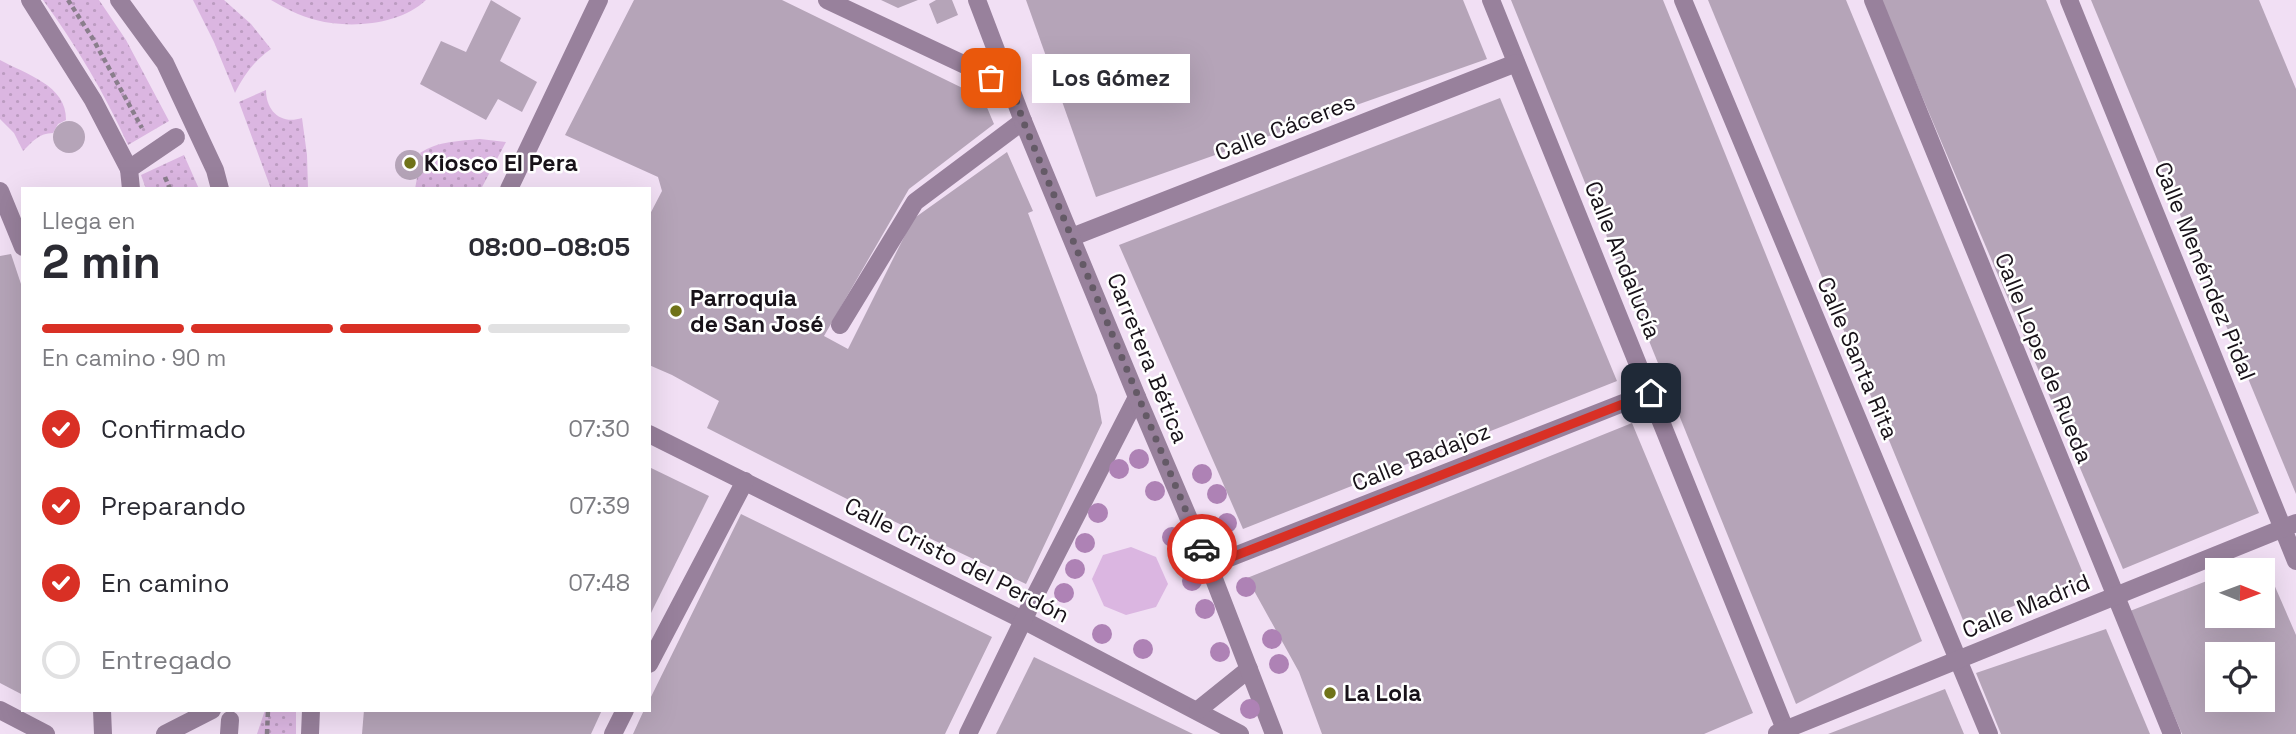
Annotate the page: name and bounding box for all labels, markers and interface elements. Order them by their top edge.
pin [961,48,1021,108]
callout: Los Gómez [1033,54,1190,102]
icon: bag [972,59,1010,97]
text: Los Gómez [1052,63,1170,93]
street label: Calle Cáceres [1211,87,1359,167]
place label: Kiosco El Pera [424,148,578,178]
marker: Kiosco El Pera [402,155,418,171]
street label: Calle Menéndez Pidal [2147,157,2263,385]
street label: Calle Andalucía [1578,177,1668,343]
text: Llega en [42,206,135,236]
text: 08:00–08:05 [468,230,630,264]
text: 2 min [42,233,161,291]
street label: Calle Lope de Rueda [1988,248,2100,468]
street label: Carretera Bética [1100,269,1196,447]
street label: Calle Santa Rita [1810,272,1906,444]
place label: Parroquia de San José [690,283,824,339]
marker: Parroquia de San José [668,303,684,319]
text: En camino · 90 m [42,343,226,373]
pin [1621,363,1681,423]
icon: home [1632,374,1670,412]
icon: check [42,410,80,448]
text: Confirmado [101,412,246,446]
text: 07:30 [568,414,630,444]
street label: Calle Badajoz [1348,416,1494,498]
icon: check [42,487,80,525]
text: Preparando [101,489,246,523]
street label: Calle Cristo del Perdón [840,490,1074,630]
text: 07:39 [569,491,630,521]
courier [1167,514,1237,584]
icon: car [1183,530,1221,568]
north arrow [2205,558,2275,628]
map controls [2205,558,2275,712]
icon: check [42,564,80,602]
text: En camino [101,566,230,600]
street label: Calle Madrid [1958,567,2094,645]
text: 07:48 [568,568,630,598]
button: locate [2205,642,2275,712]
text: Entregado [101,643,232,677]
place label: La Lola [1344,678,1422,708]
marker: La Lola [1322,685,1338,701]

